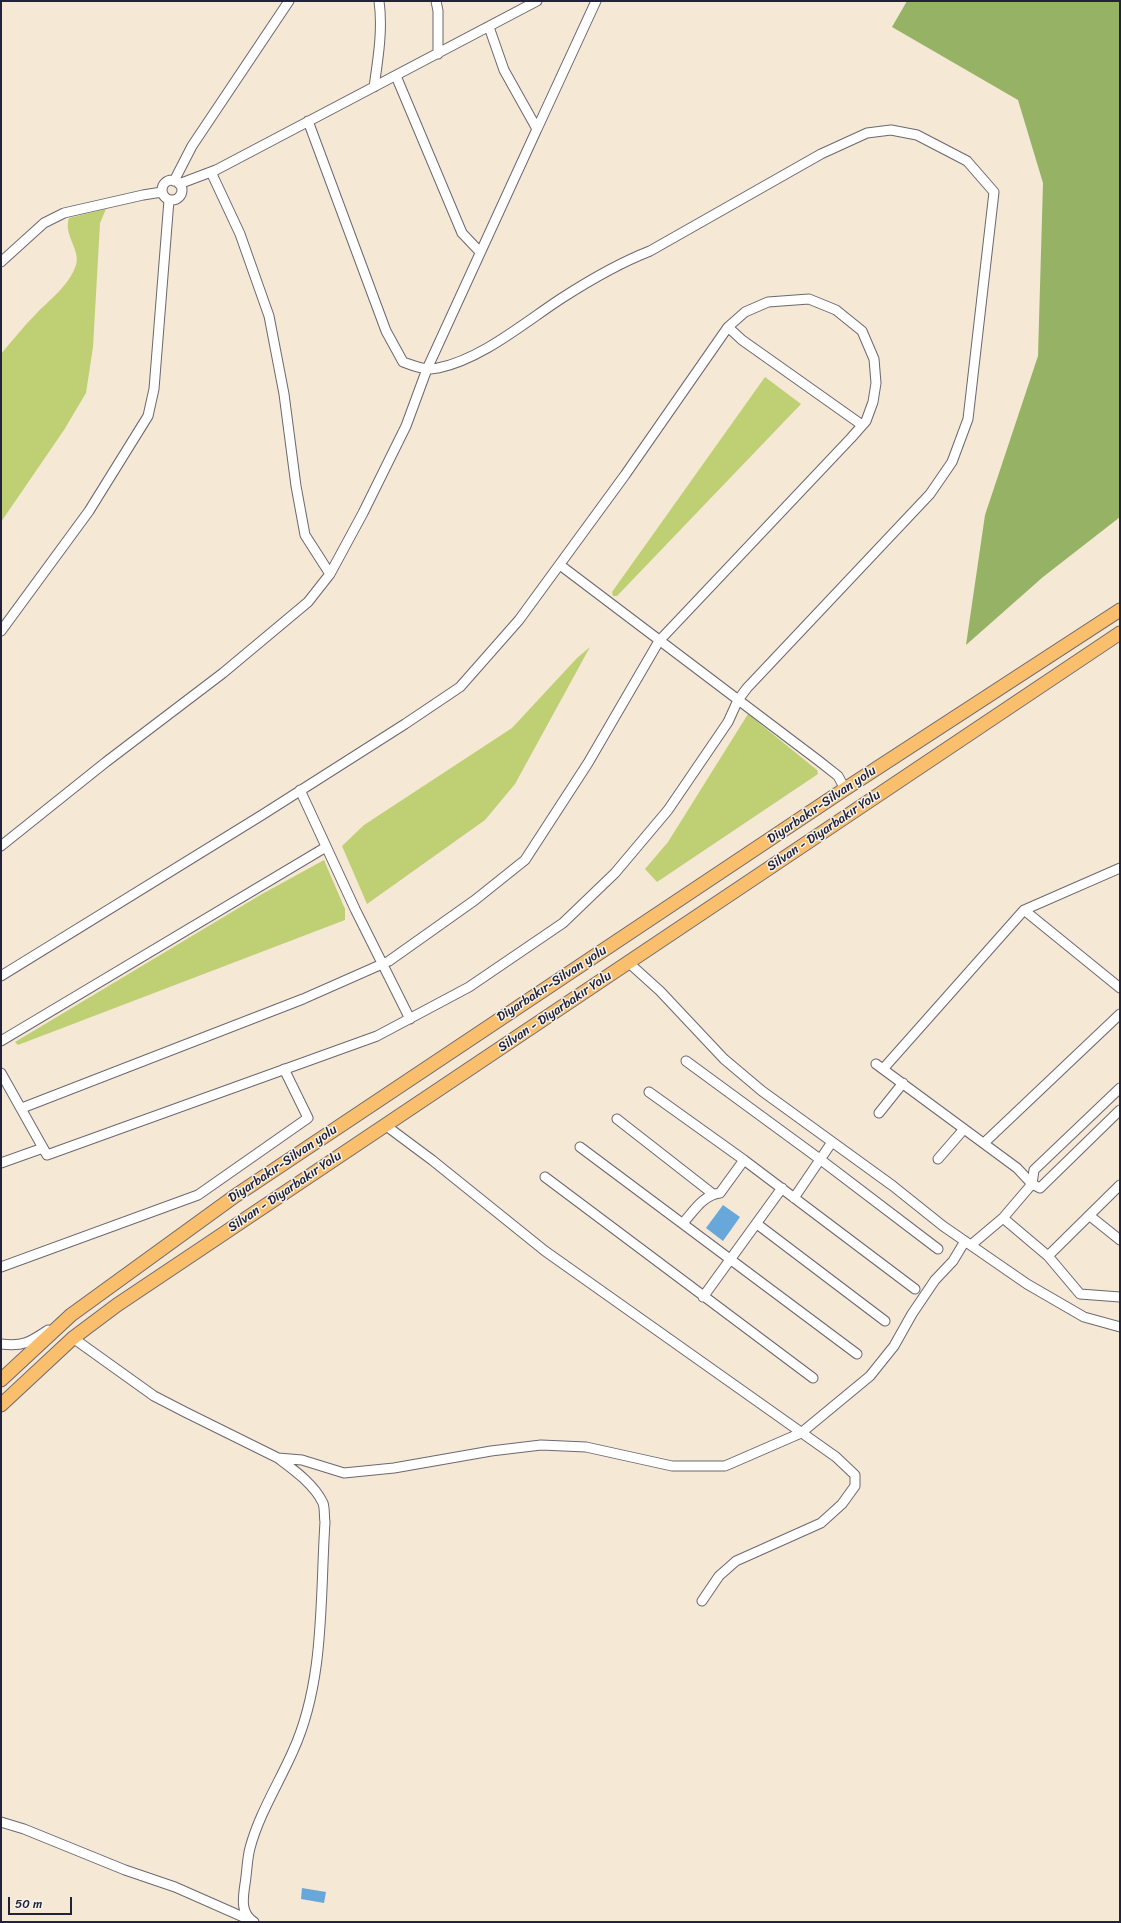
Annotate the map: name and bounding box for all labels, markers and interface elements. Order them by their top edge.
street label: Diyarbakır-Silvan yolu [765,763,879,847]
street label: Silvan - Diyarbakır Yolu [764,787,884,875]
street label: Diyarbakır-Silvan yolu [494,943,610,1025]
street label: Silvan - Diyarbakır Yolu [495,968,615,1056]
street label: Diyarbakır-Silvan yolu [226,1122,340,1206]
street label: Silvan - Diyarbakır Yolu [225,1148,345,1236]
scale bar [10,1889,74,1915]
text: 50 m [15,1893,42,1915]

